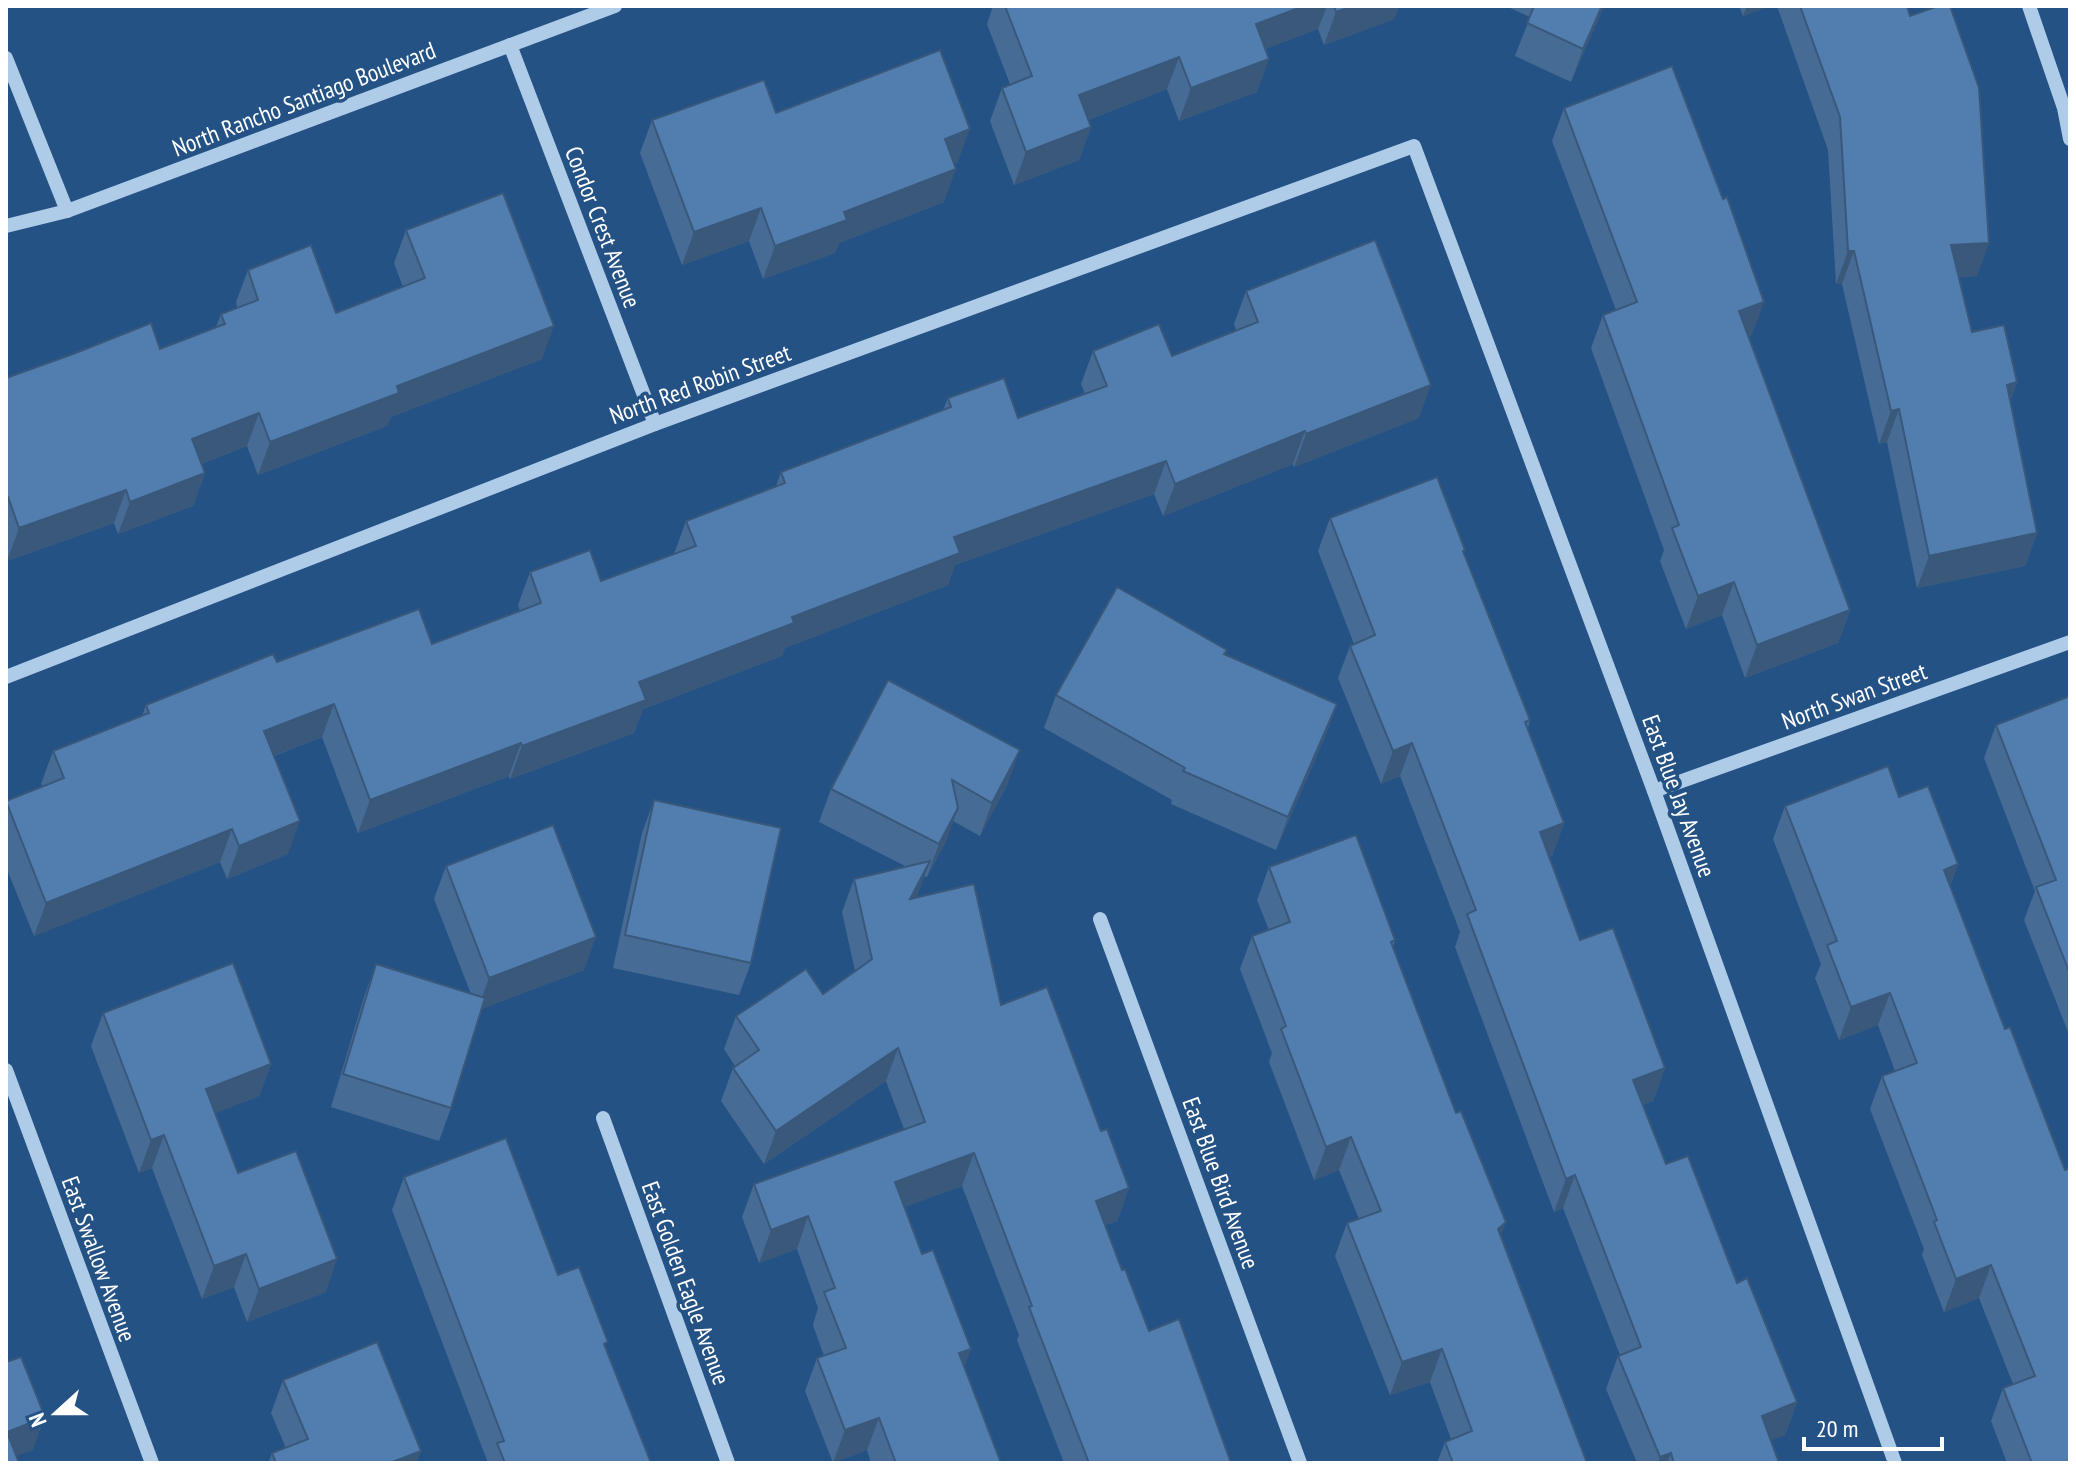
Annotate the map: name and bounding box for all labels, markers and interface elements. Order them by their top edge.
street label: North Rancho Santiago Boulevard [168,34,440,164]
street label: Condor Crest Avenue [558,142,648,312]
street label: North Red Robin Street [605,337,795,431]
street label: North Swan Street [1777,655,1931,737]
street label: East Blue Jay Avenue [1635,710,1723,882]
street label: East Blue Bird Avenue [1176,1093,1266,1273]
street label: East Swallow Avenue [55,1172,143,1346]
street label: East Golden Eagle Avenue [635,1177,737,1389]
north arrow [16,1373,96,1453]
scale bar [1804,1401,1942,1451]
text: N [22,1410,53,1431]
text: 20 m [1816,1413,1858,1444]

